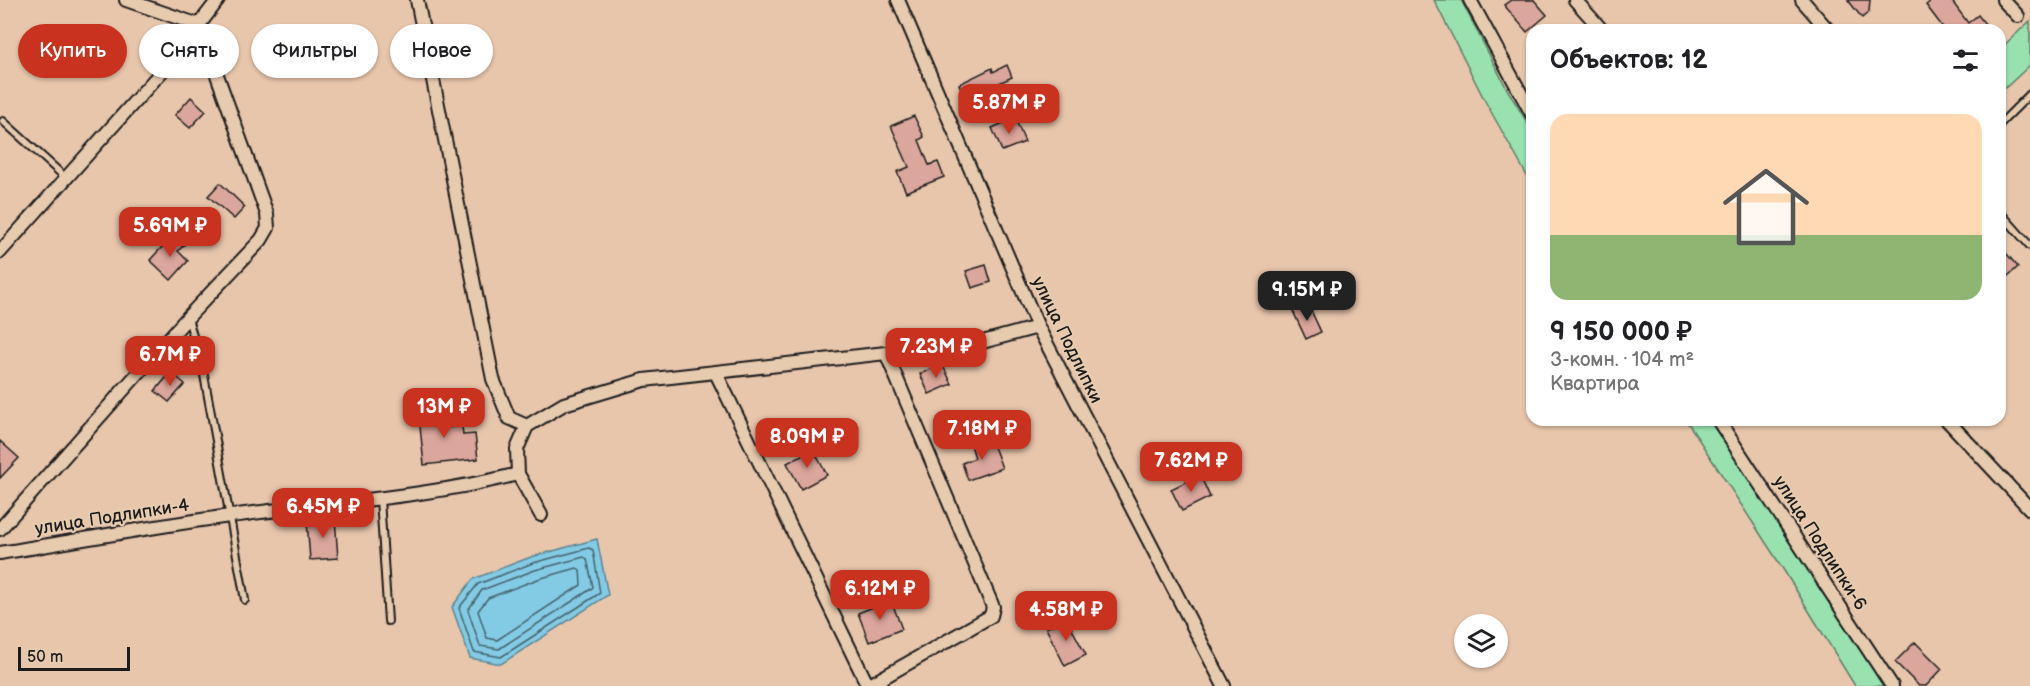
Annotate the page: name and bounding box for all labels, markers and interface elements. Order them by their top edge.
chip: Купить [18,24,127,78]
chip: Снять [139,24,239,78]
chip: Фильтры [251,24,378,78]
chip: Новое [390,24,493,78]
icon: filters [1949,44,1982,77]
text: Объектов: 12 [1550,45,1708,76]
pin: 5.87M ₽ [954,84,1064,135]
text: 5.87M ₽ [972,91,1046,115]
icon: home [1712,153,1820,261]
pin: 5.69M ₽ [115,207,225,258]
text: 5.69M ₽ [133,214,207,238]
pin: 9.15M ₽ [1252,271,1362,322]
street label: улица Подлипки [1027,273,1107,407]
text: 9.15M ₽ [1272,278,1342,302]
text: 9 150 000 ₽ [1550,317,1692,348]
pin: 7.23M ₽ [881,328,991,379]
text: 7.23M ₽ [900,335,972,359]
pin: 6.7M ₽ [121,336,219,387]
text: 6.7M ₽ [139,343,201,367]
text: 3-комн. · 104 m² [1550,348,1694,372]
text: Квартира [1550,372,1640,396]
pin: 13M ₽ [402,388,486,439]
text: 13M ₽ [417,395,471,419]
pin: 7.18M ₽ [927,410,1037,461]
text: 7.18M ₽ [947,417,1017,441]
pin: 8.09M ₽ [752,418,862,469]
text: 8.09M ₽ [770,425,844,449]
pin: 7.62M ₽ [1136,442,1246,493]
text: 7.62M ₽ [1154,449,1228,473]
street label: улица Подлипки-6 [1769,472,1871,614]
pin: 6.45M ₽ [268,488,378,539]
street label: улица Подлипки-4 [33,494,191,540]
text: 6.45M ₽ [286,495,360,519]
pin: 6.12M ₽ [825,570,935,621]
text: 6.12M ₽ [844,577,916,601]
pin: 4.58M ₽ [1011,591,1121,642]
text: 4.58M ₽ [1029,598,1103,622]
map controls [1454,614,1508,668]
button: layers [1454,614,1508,668]
scale bar [18,644,130,672]
text: 50 m [27,648,63,667]

